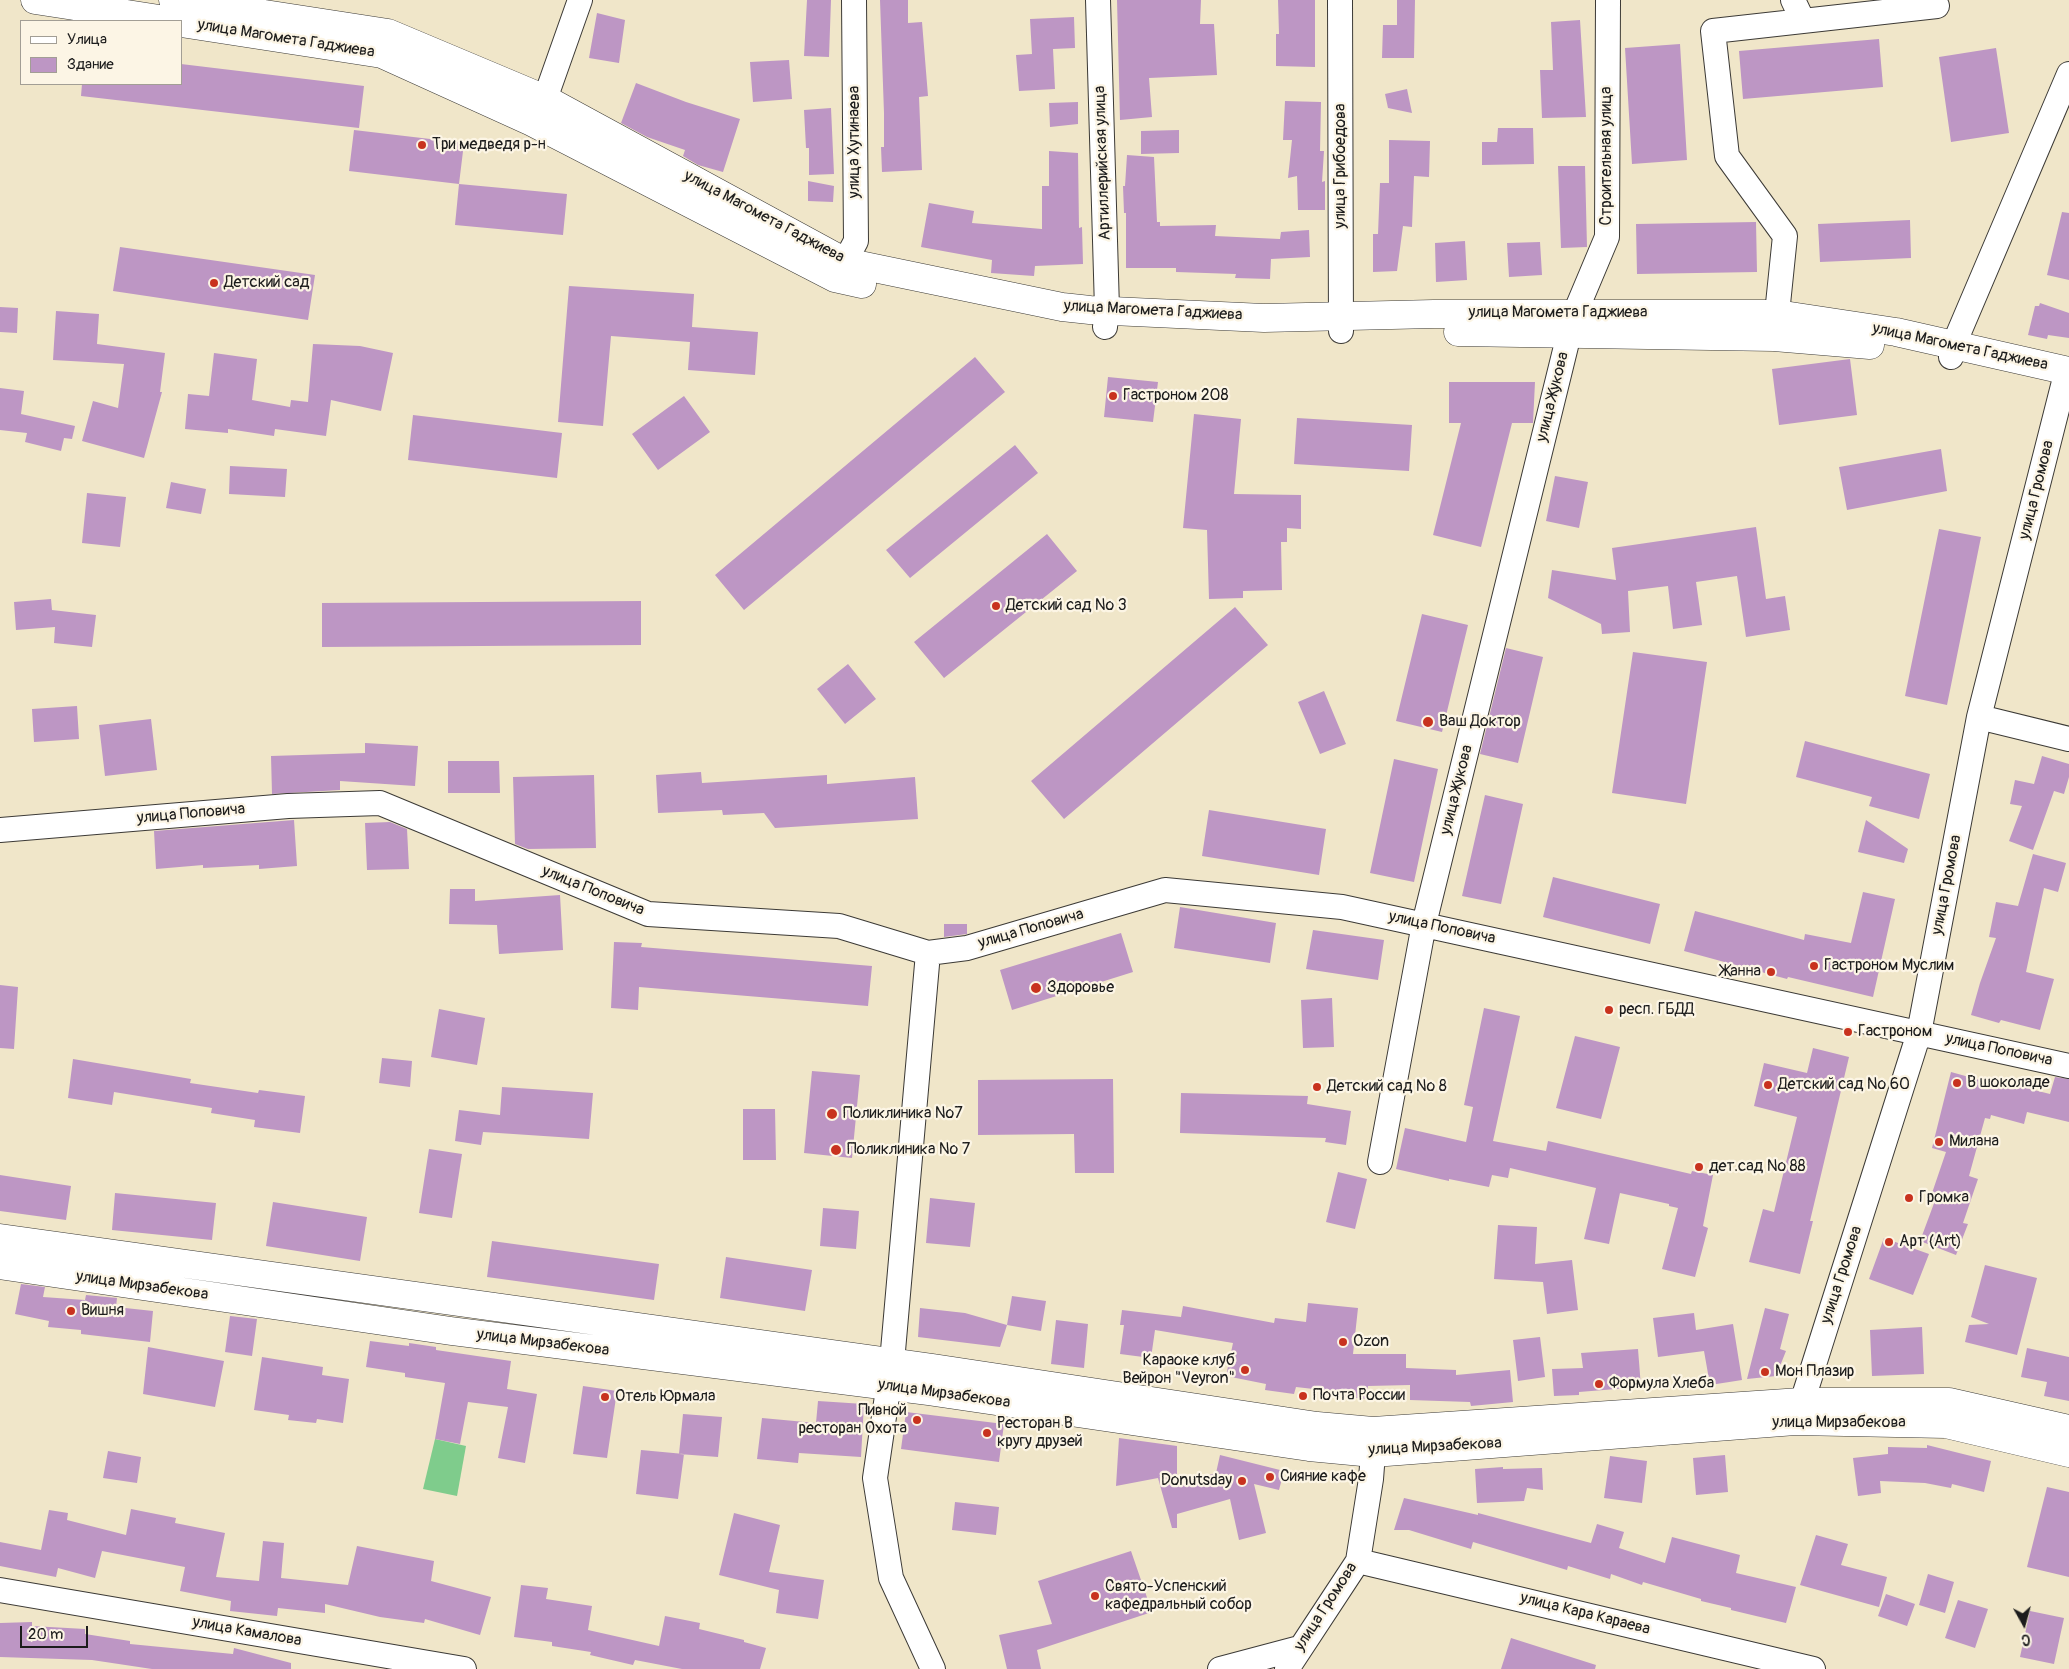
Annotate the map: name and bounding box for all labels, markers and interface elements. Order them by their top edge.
street label: улица Магомета Гаджиева [196,16,376,62]
legend [20,20,182,85]
text: Улица [67,30,107,49]
text: Здание [67,55,114,74]
street label: Артиллерийская улица [1091,85,1115,241]
street label: улица Хутинаева [845,86,865,198]
street label: Строительная улица [1597,86,1617,226]
street label: улица Грибоедова [1331,104,1351,228]
place label: Три медведя р-н [432,135,546,155]
marker: Три медведя р-н [416,139,428,151]
street label: улица Магомета Гаджиева [680,167,848,267]
place label: Детский сад [224,273,309,293]
marker: Детский сад [208,277,220,289]
street label: улица Магомета Гаджиева [1063,297,1243,325]
street label: улица Магомета Гаджиева [1469,303,1647,323]
street label: улица Магомета Гаджиева [1870,319,2050,375]
street label: улица Жукова [1533,350,1573,444]
place label: Гастроном 208 [1123,386,1229,406]
marker: Гастроном 208 [1107,390,1119,402]
street label: улица Громова [2015,438,2059,542]
place label: Детский сад № 3 [1006,596,1127,616]
marker: Детский сад № 3 [990,600,1002,612]
place label: Ваш Доктор [1439,712,1521,732]
marker: Ваш Доктор [1421,715,1435,729]
street label: улица Жукова [1437,743,1477,837]
street label: улица Поповича [136,800,246,828]
street label: улица Громова [1928,833,1966,937]
street label: улица Поповича [539,862,647,920]
street label: улица Поповича [976,905,1086,953]
street label: улица Поповича [1387,907,1497,949]
place label: Гастроном Муслим [1824,956,1954,976]
marker: Гастроном Муслим [1808,960,1820,972]
place label: Жанна [1721,962,1761,982]
marker: Жанна [1765,966,1777,978]
place label: Здоровье [1047,978,1114,998]
marker: Здоровье [1029,981,1043,995]
place label: респ. ГБДД [1619,1000,1694,1020]
marker: респ. ГБДД [1603,1004,1615,1016]
place label: Гастроном [1858,1022,1932,1042]
marker: Гастроном [1842,1026,1854,1038]
street label: улица Поповича [1944,1029,2054,1071]
place label: В шоколаде [1967,1073,2050,1093]
place label: Детский сад № 60 [1778,1075,1910,1095]
place label: Детский сад № 8 [1327,1077,1447,1097]
marker: В шоколаде [1951,1077,1963,1089]
marker: Детский сад № 60 [1762,1079,1774,1091]
marker: Детский сад № 8 [1311,1081,1323,1093]
place label: Поликлиника №7 [843,1104,963,1124]
marker: Поликлиника №7 [825,1107,839,1121]
place label: Милана [1949,1132,1999,1152]
marker: Милана [1933,1136,1945,1148]
place label: Поликлиника № 7 [847,1140,970,1160]
marker: Поликлиника № 7 [829,1143,843,1157]
place label: дет.сад № 88 [1709,1157,1806,1177]
marker: дет.сад № 88 [1693,1161,1705,1173]
place label: Громка [1919,1188,1969,1208]
marker: Громка [1903,1192,1915,1204]
street label: улица Громова [1817,1224,1867,1326]
place label: Арт (Art) [1899,1232,1962,1252]
marker: Арт (Art) [1883,1236,1895,1248]
street label: улица Мирзабекова [75,1267,209,1305]
place label: Вишня [81,1301,124,1321]
marker: Вишня [65,1305,77,1317]
street label: улица Мирзабекова [476,1325,610,1361]
place label: Ozon [1353,1332,1389,1352]
marker: Ozon [1337,1336,1349,1348]
place label: Караоке клуб Вейрон "Veyron" [1123,1351,1235,1389]
place label: Мон Плазир [1775,1362,1854,1382]
marker: Караоке клуб Вейрон "Veyron" [1239,1364,1251,1376]
marker: Мон Плазир [1759,1366,1771,1378]
place label: Формула Хлеба [1609,1374,1714,1394]
street label: улица Мирзабекова [877,1375,1011,1413]
marker: Формула Хлеба [1593,1378,1605,1390]
place label: Почта России [1313,1386,1405,1406]
place label: Отель Юрмала [615,1387,715,1407]
marker: Почта России [1297,1390,1309,1402]
marker: Отель Юрмала [599,1391,611,1403]
place label: Пивной ресторан Охота [798,1401,907,1439]
street label: улица Мирзабекова [1772,1413,1906,1433]
marker: Пивной ресторан Охота [911,1414,923,1426]
place label: Ресторан В кругу друзей [997,1414,1083,1452]
marker: Ресторан В кругу друзей [981,1427,993,1439]
street label: улица Мирзабекова [1368,1434,1502,1460]
place label: Сияние кафе [1280,1467,1366,1487]
place label: Donutsday [1161,1471,1232,1491]
marker: Сияние кафе [1264,1471,1276,1483]
marker: Donutsday [1236,1475,1248,1487]
street label: улица Громова [1290,1559,1362,1655]
place label: Свято-Успенский кафедральный собор [1105,1577,1252,1615]
street label: улица Кара Караева [1518,1589,1652,1639]
marker: Свято-Успенский кафедральный собор [1089,1590,1101,1602]
north arrow [1999,1599,2049,1649]
street label: улица Камалова [191,1613,303,1651]
scale bar [22,1616,90,1648]
text: 20 m [28,1625,63,1644]
text: С [2021,1630,2031,1648]

